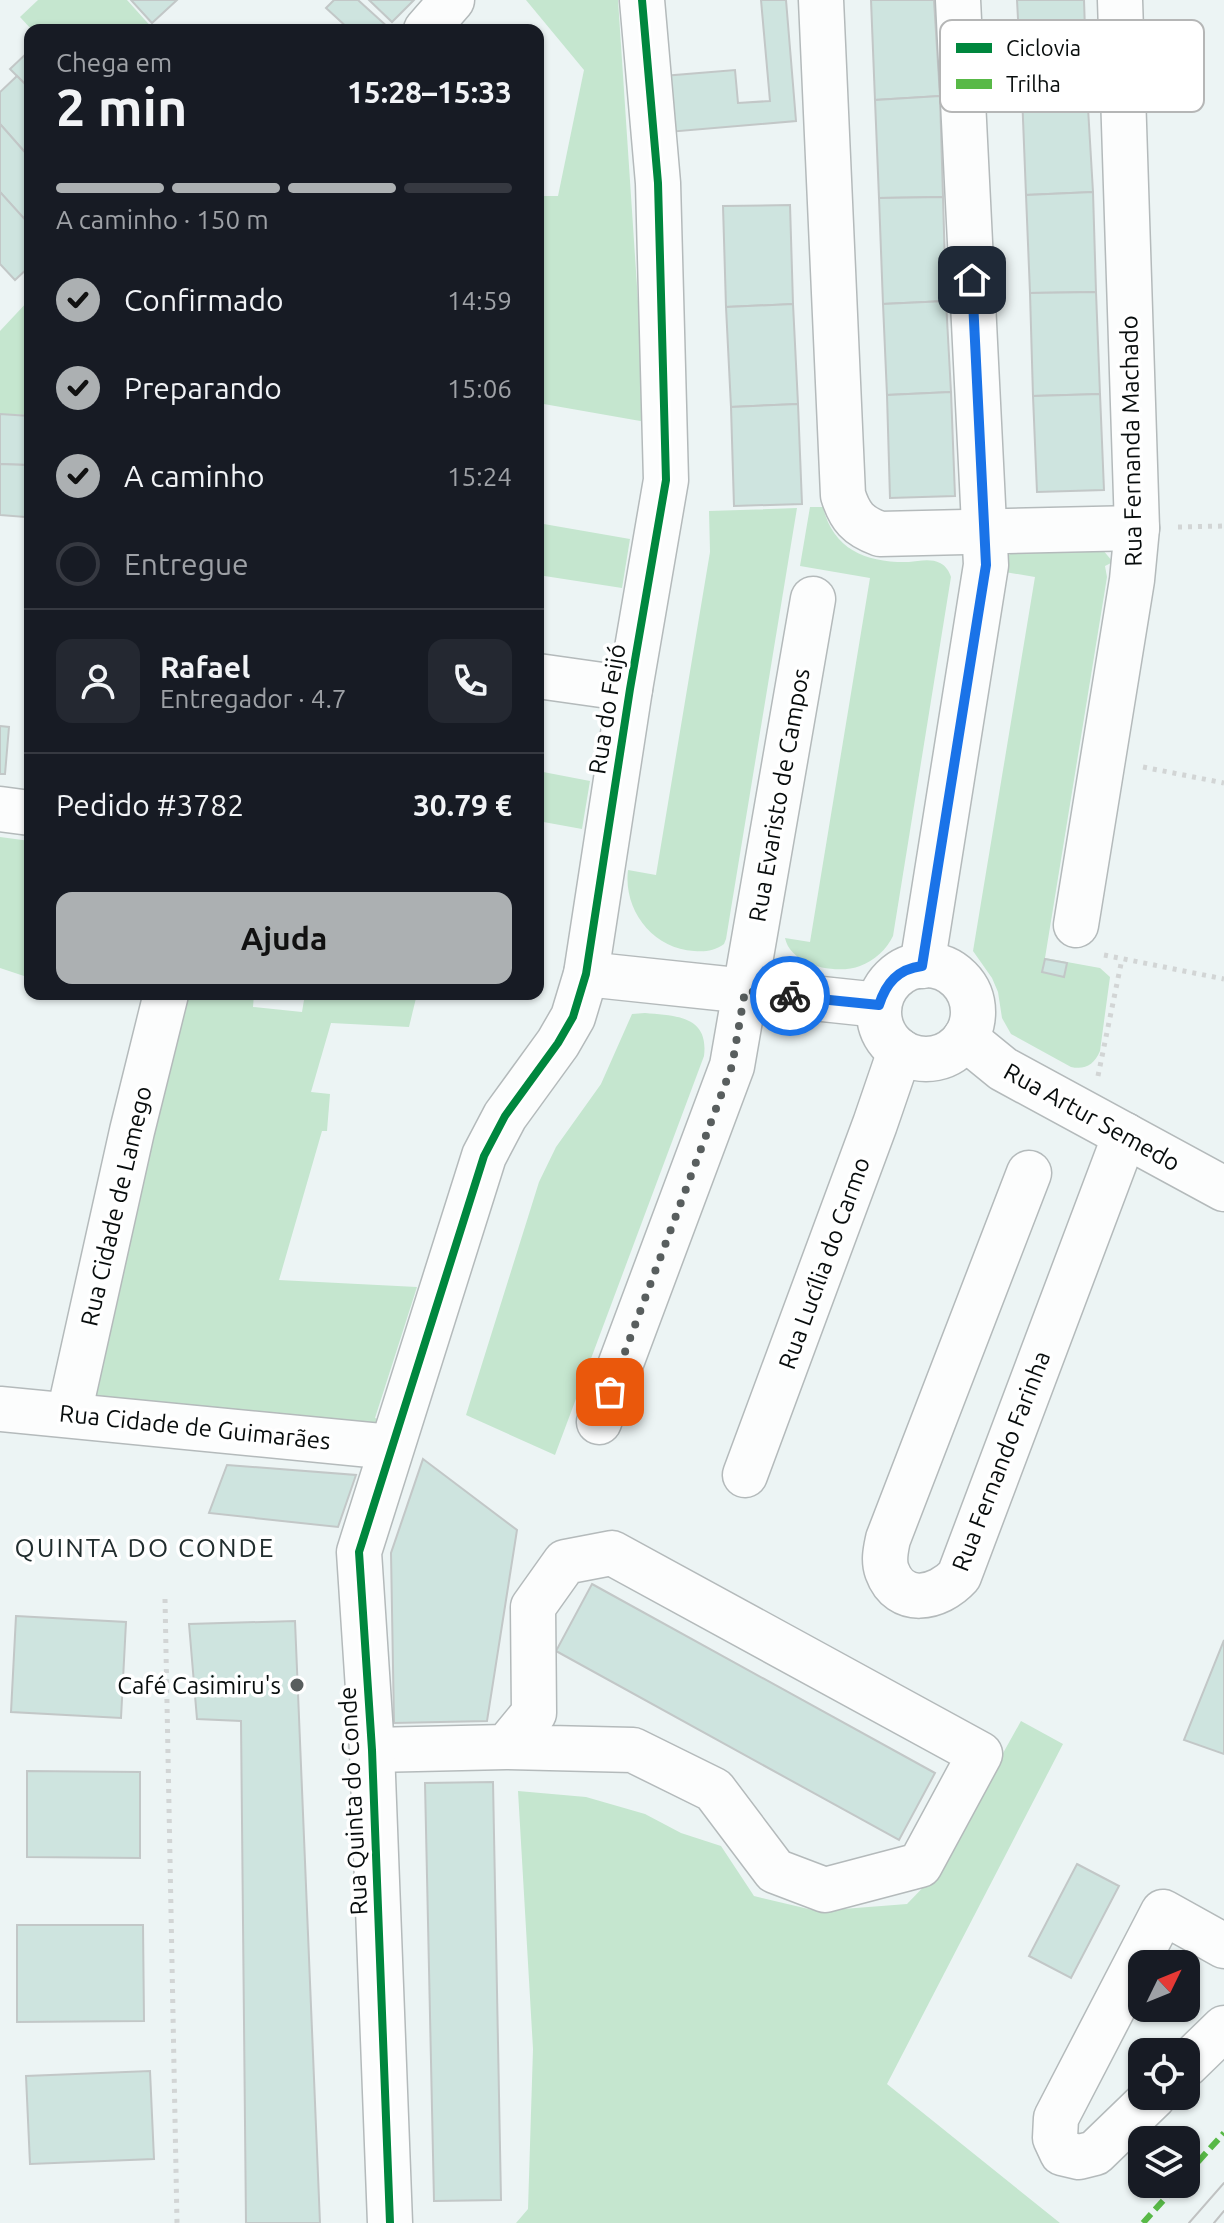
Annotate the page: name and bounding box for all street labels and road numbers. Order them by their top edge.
street label: Rua Fernanda Machado [1115,315,1147,567]
street label: Rua do Feijó [583,642,631,776]
street label: Rua Evaristo de Campos [743,666,815,924]
street label: Rua Artur Semedo [999,1057,1185,1177]
street label: Rua Cidade de Lamego [75,1083,157,1329]
street label: Rua Lucília do Carmo [773,1153,875,1373]
street label: Rua Fernando Farinha [947,1347,1055,1575]
street label: Rua Cidade de Guimarães [58,1399,332,1455]
street label: Rua Quinta do Conde [334,1686,372,1916]

